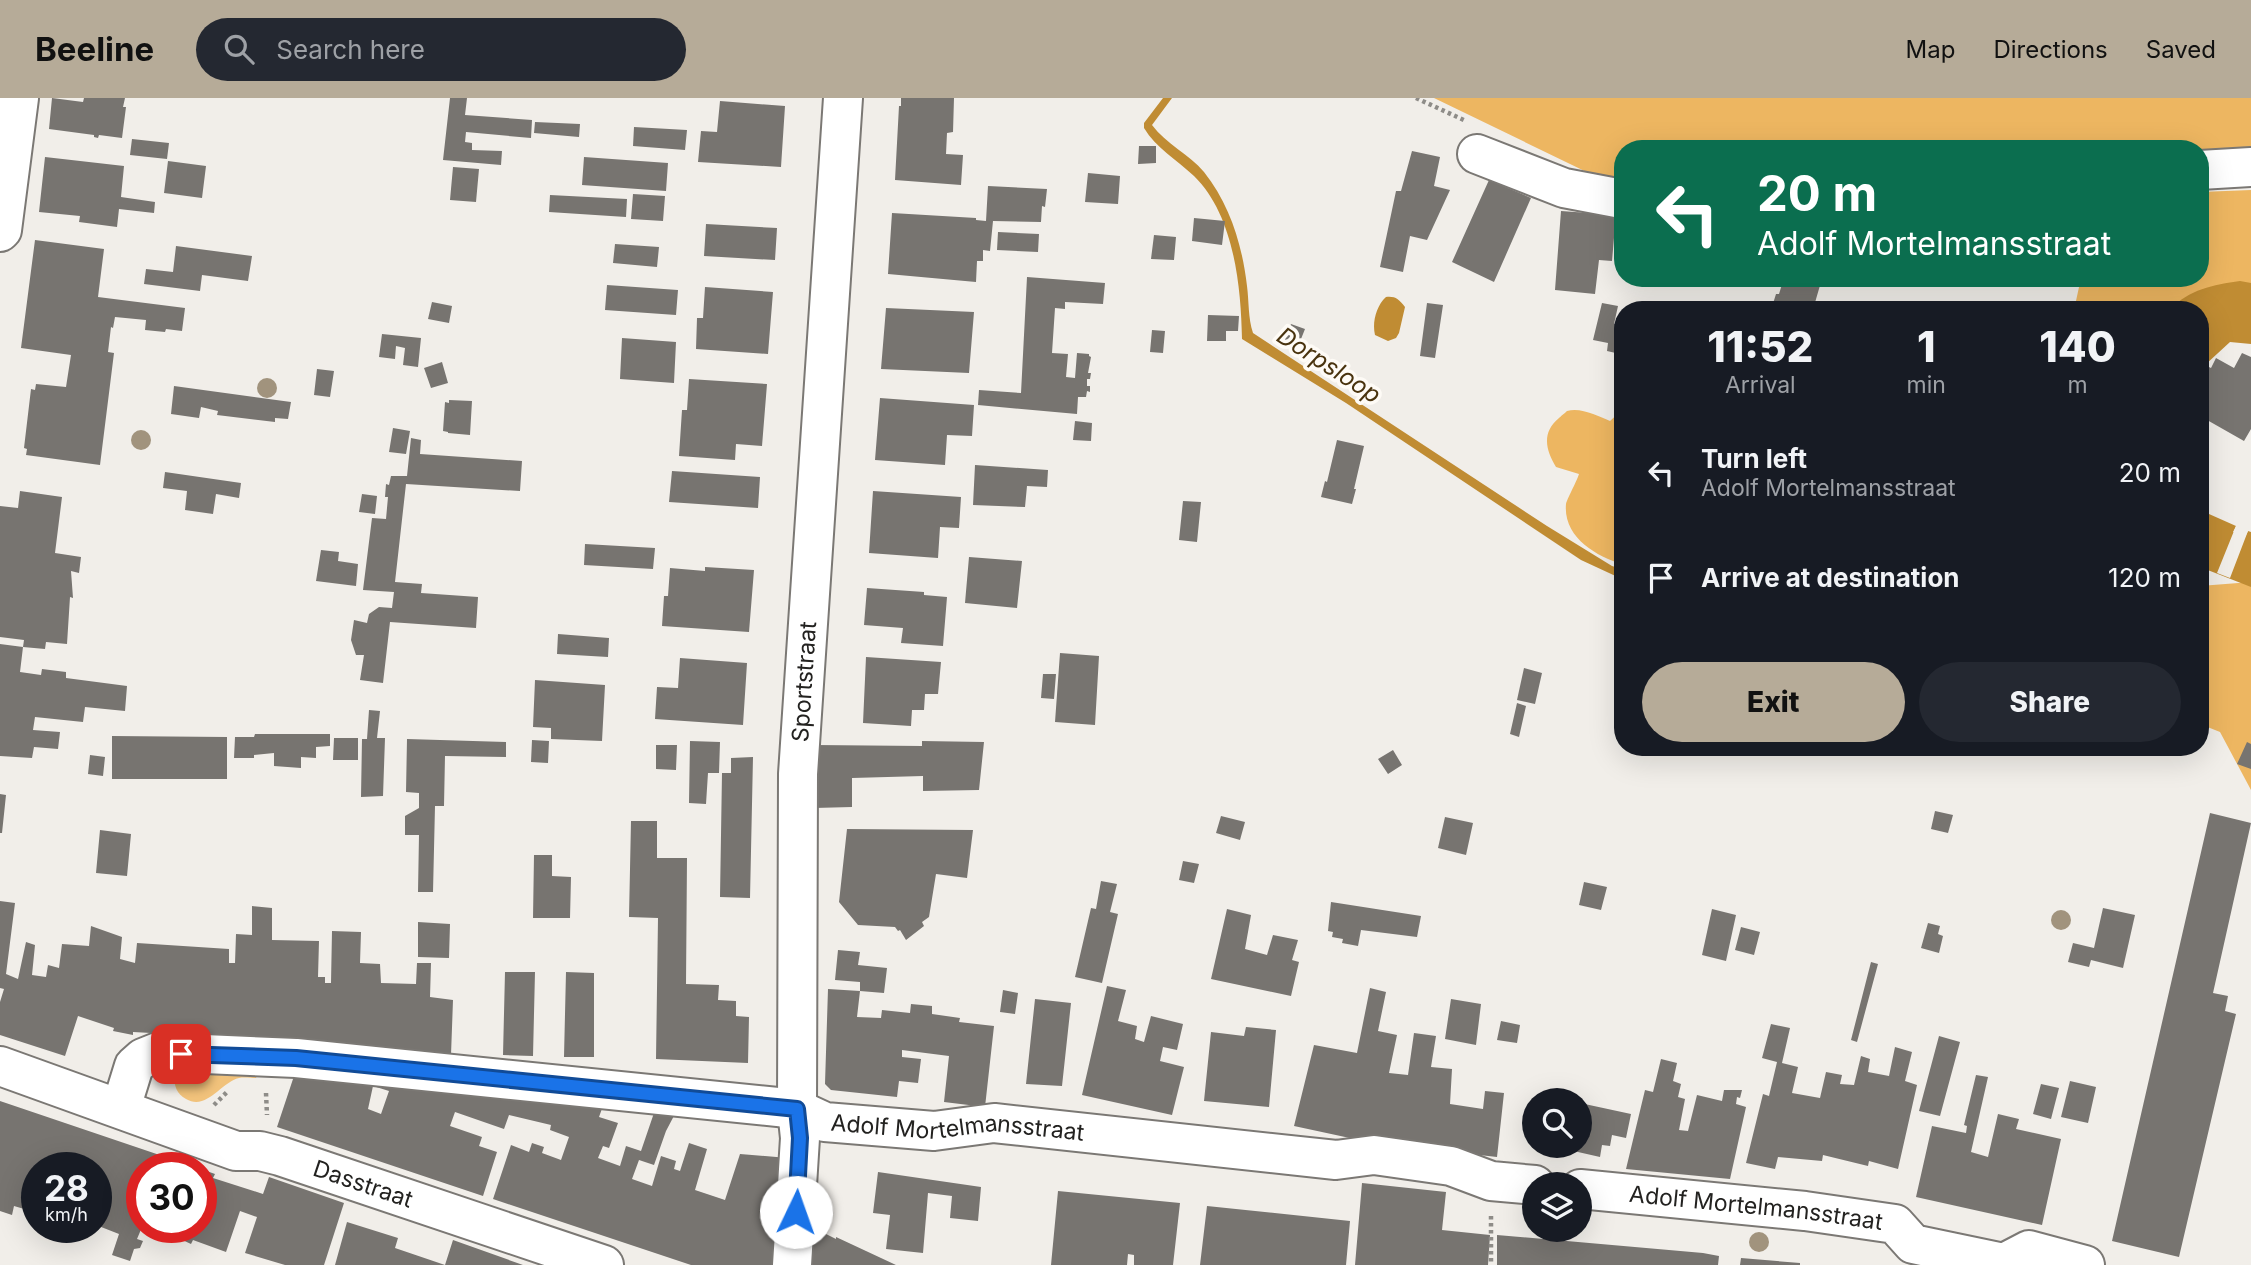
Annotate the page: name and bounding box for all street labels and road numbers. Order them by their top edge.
street label: Sportstraat [786,620,822,743]
street label: Adolf Mortelmansstraat [830,1109,1086,1147]
street label: Dasstraat [310,1154,417,1214]
street label: Adolf Mortelmansstraat [1628,1180,1885,1236]

